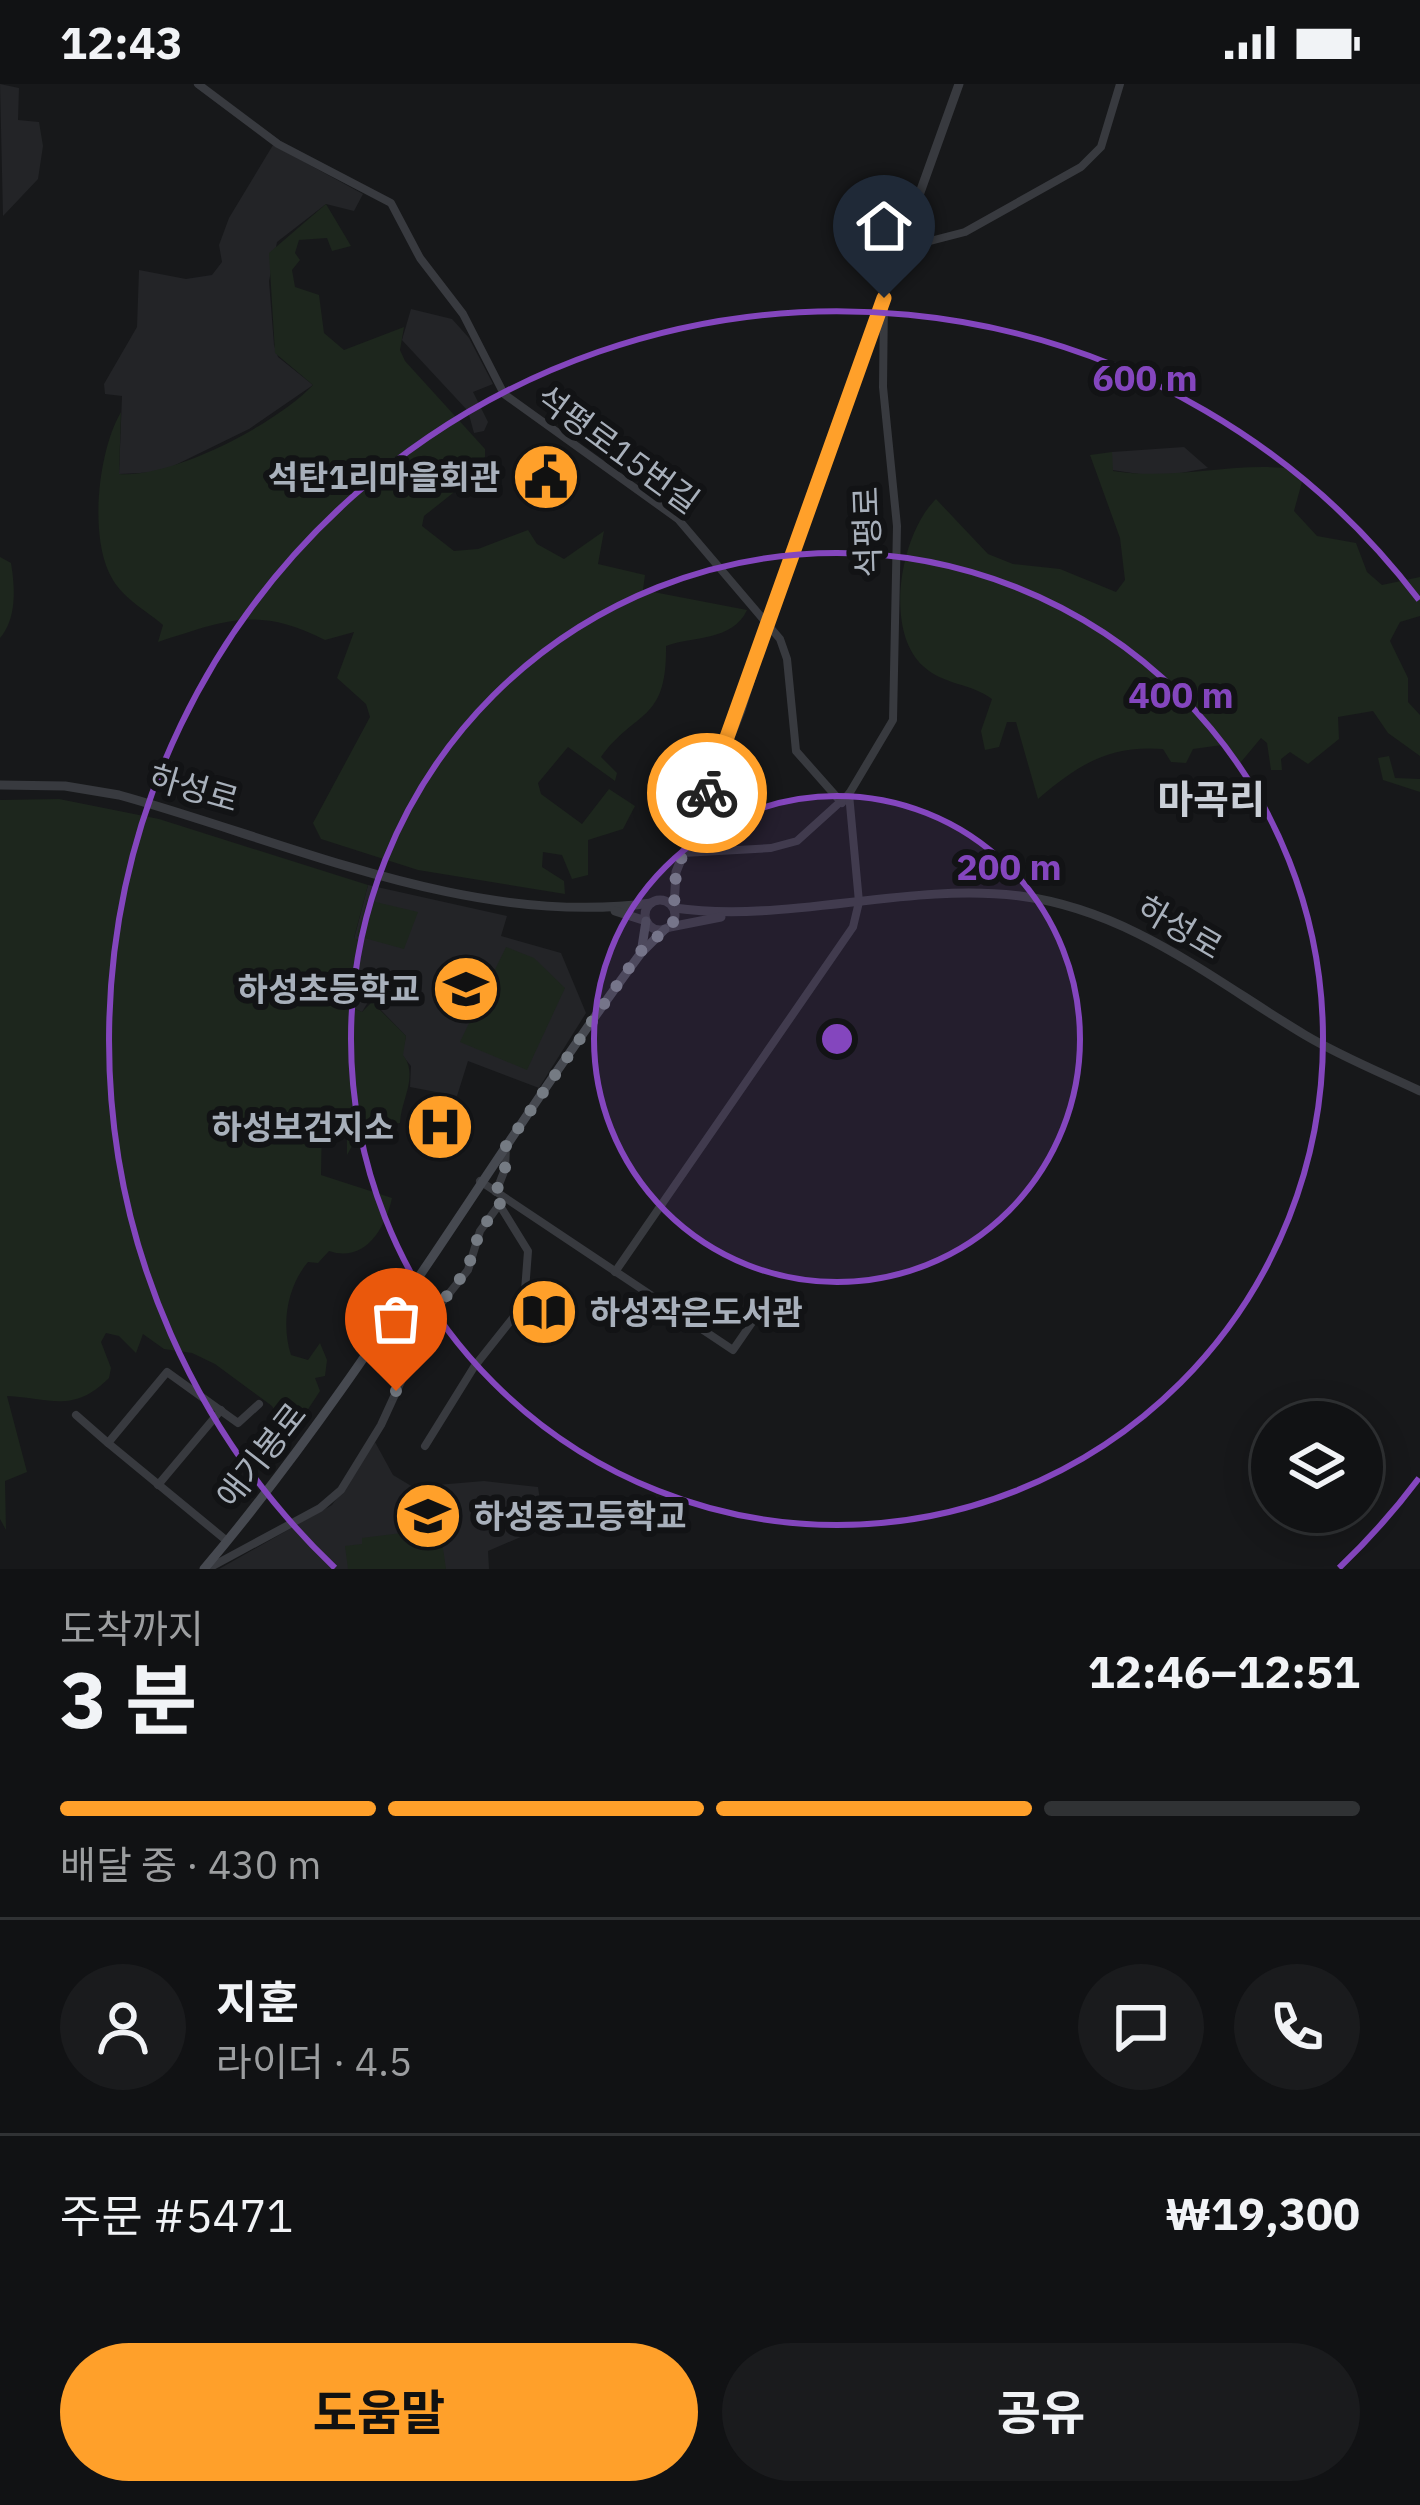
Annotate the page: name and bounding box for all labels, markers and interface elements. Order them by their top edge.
text: 12:43 [60,13,183,71]
pin [833,175,935,298]
icon: home [851,193,917,259]
text: 600 m [1092,354,1198,401]
street label: 석평로15번길 [528,375,708,522]
public building icon: 석탄1리마을회관 [511,442,581,512]
place label: 석탄1리마을회관 [268,455,500,498]
street label: 석평로 [843,486,890,578]
text: 400 m [1128,671,1234,718]
courier [647,733,767,853]
street label: 하성로 [144,754,244,821]
icon: bike [674,760,740,826]
district label: 마곡리 [1157,773,1265,824]
text: 200 m [956,843,1062,890]
street label: 하성로 [1130,885,1230,968]
school or university icon: 하성초등학교 [431,954,501,1024]
place label: 하성초등학교 [238,967,420,1010]
centre of rings [816,1018,858,1060]
hospital icon: 하성보건지소 [405,1092,475,1162]
place label: 하성보건지소 [212,1105,394,1148]
pin [345,1268,447,1391]
library icon: 하성작은도서관 [509,1277,579,1347]
icon: bag [363,1286,429,1352]
place label: 하성작은도서관 [590,1290,803,1333]
street label: 애기봉로 [206,1394,315,1516]
map controls [1251,1401,1383,1533]
button: layers [1251,1401,1383,1533]
school or university icon: 하성중고등학교 [393,1481,463,1551]
place label: 하성중고등학교 [474,1494,687,1537]
text: 도착까지 [60,1603,204,1654]
text: 12:46–12:51 [1088,1642,1360,1700]
text: 3 분 [60,1648,197,1749]
text: 배달 중 · 430 m [60,1839,321,1890]
button: person [60,1964,186,2090]
button: chat [1078,1964,1204,2090]
button: phone [1234,1964,1360,2090]
text: 지훈 [216,1972,299,2030]
text: 라이더 · 4.5 [216,2036,412,2087]
text: ₩19,300 [1165,2184,1360,2242]
text: 주문 #5471 [60,2186,294,2244]
button: 도움말 [60,2343,698,2481]
button: 공유 [722,2343,1360,2481]

